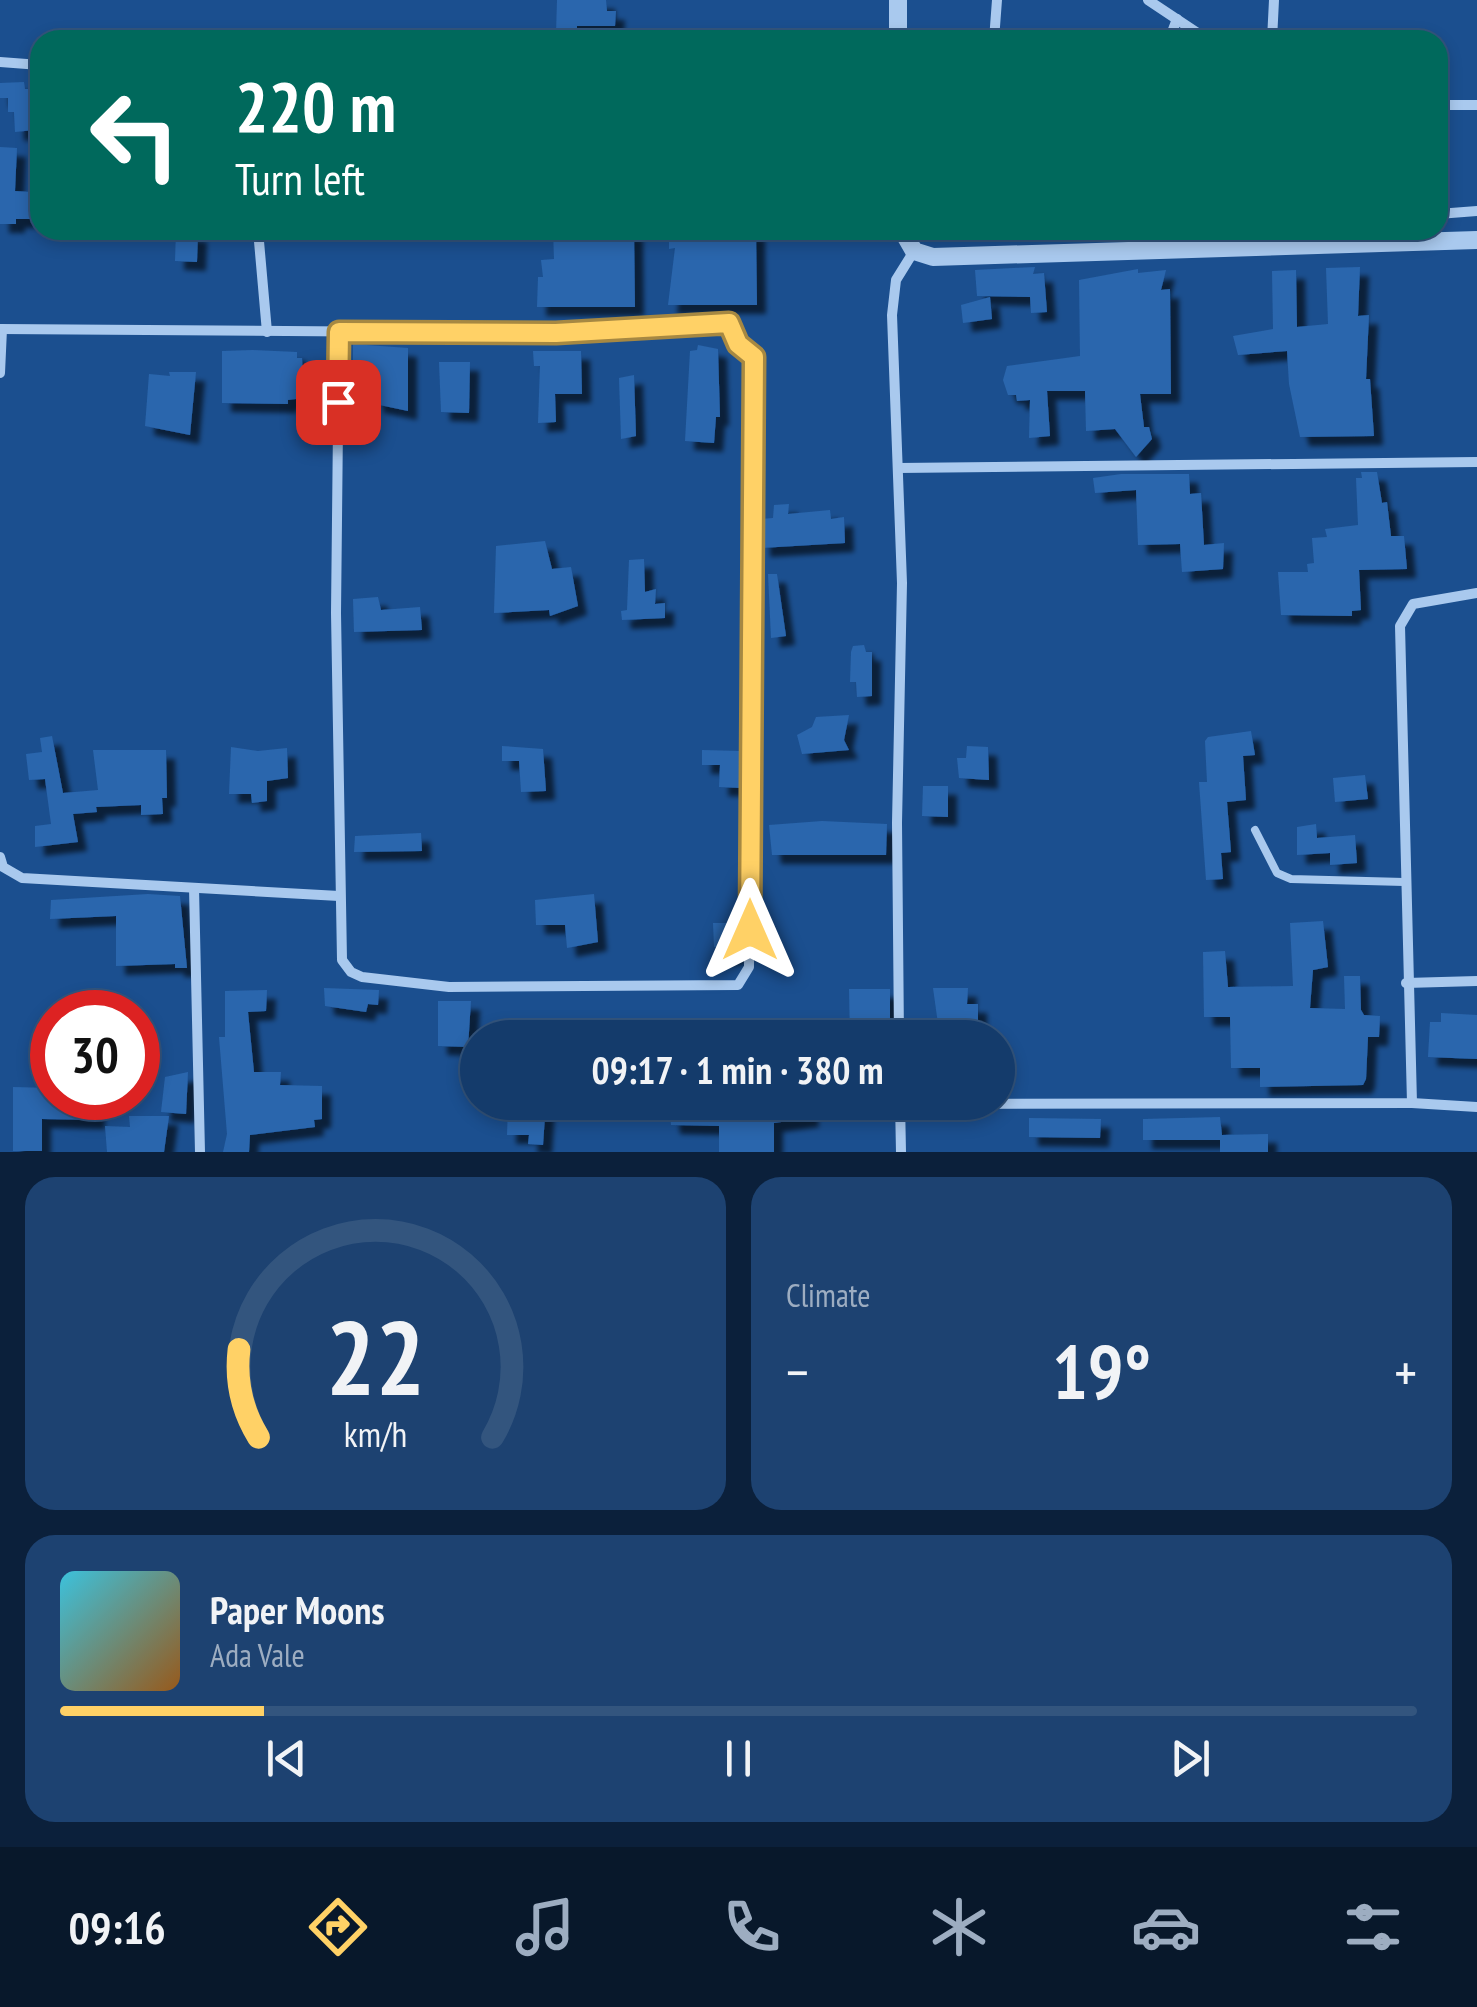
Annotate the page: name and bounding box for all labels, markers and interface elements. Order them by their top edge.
text: 220 m [235,61,396,151]
icon: left [70,70,200,200]
text: Turn left [235,149,365,207]
pin [296,360,381,445]
icon: arrive [311,375,366,430]
position arrow [698,878,802,982]
speed limit sign: 30 [30,990,160,1120]
text: 09:17 · 1 min · 380 m [591,1045,884,1094]
text: Climate [786,1274,870,1316]
text: 22 [326,1289,425,1424]
text: 19° [1052,1323,1151,1420]
text: − [786,1336,809,1407]
text: + [1394,1336,1417,1407]
text: km/h [344,1411,407,1457]
text: Paper Moons [210,1585,385,1634]
text: Ada Vale [210,1634,305,1676]
icon: previous [259,1731,314,1786]
icon: pause [711,1731,766,1786]
icon: next [1163,1731,1218,1786]
icon: directions [303,1892,373,1962]
icon: music [510,1892,580,1962]
icon: phone [717,1892,787,1962]
icon: climate [924,1892,994,1962]
icon: car [1131,1892,1201,1962]
icon: filters [1338,1892,1408,1962]
text: 09:16 [69,1898,166,1956]

